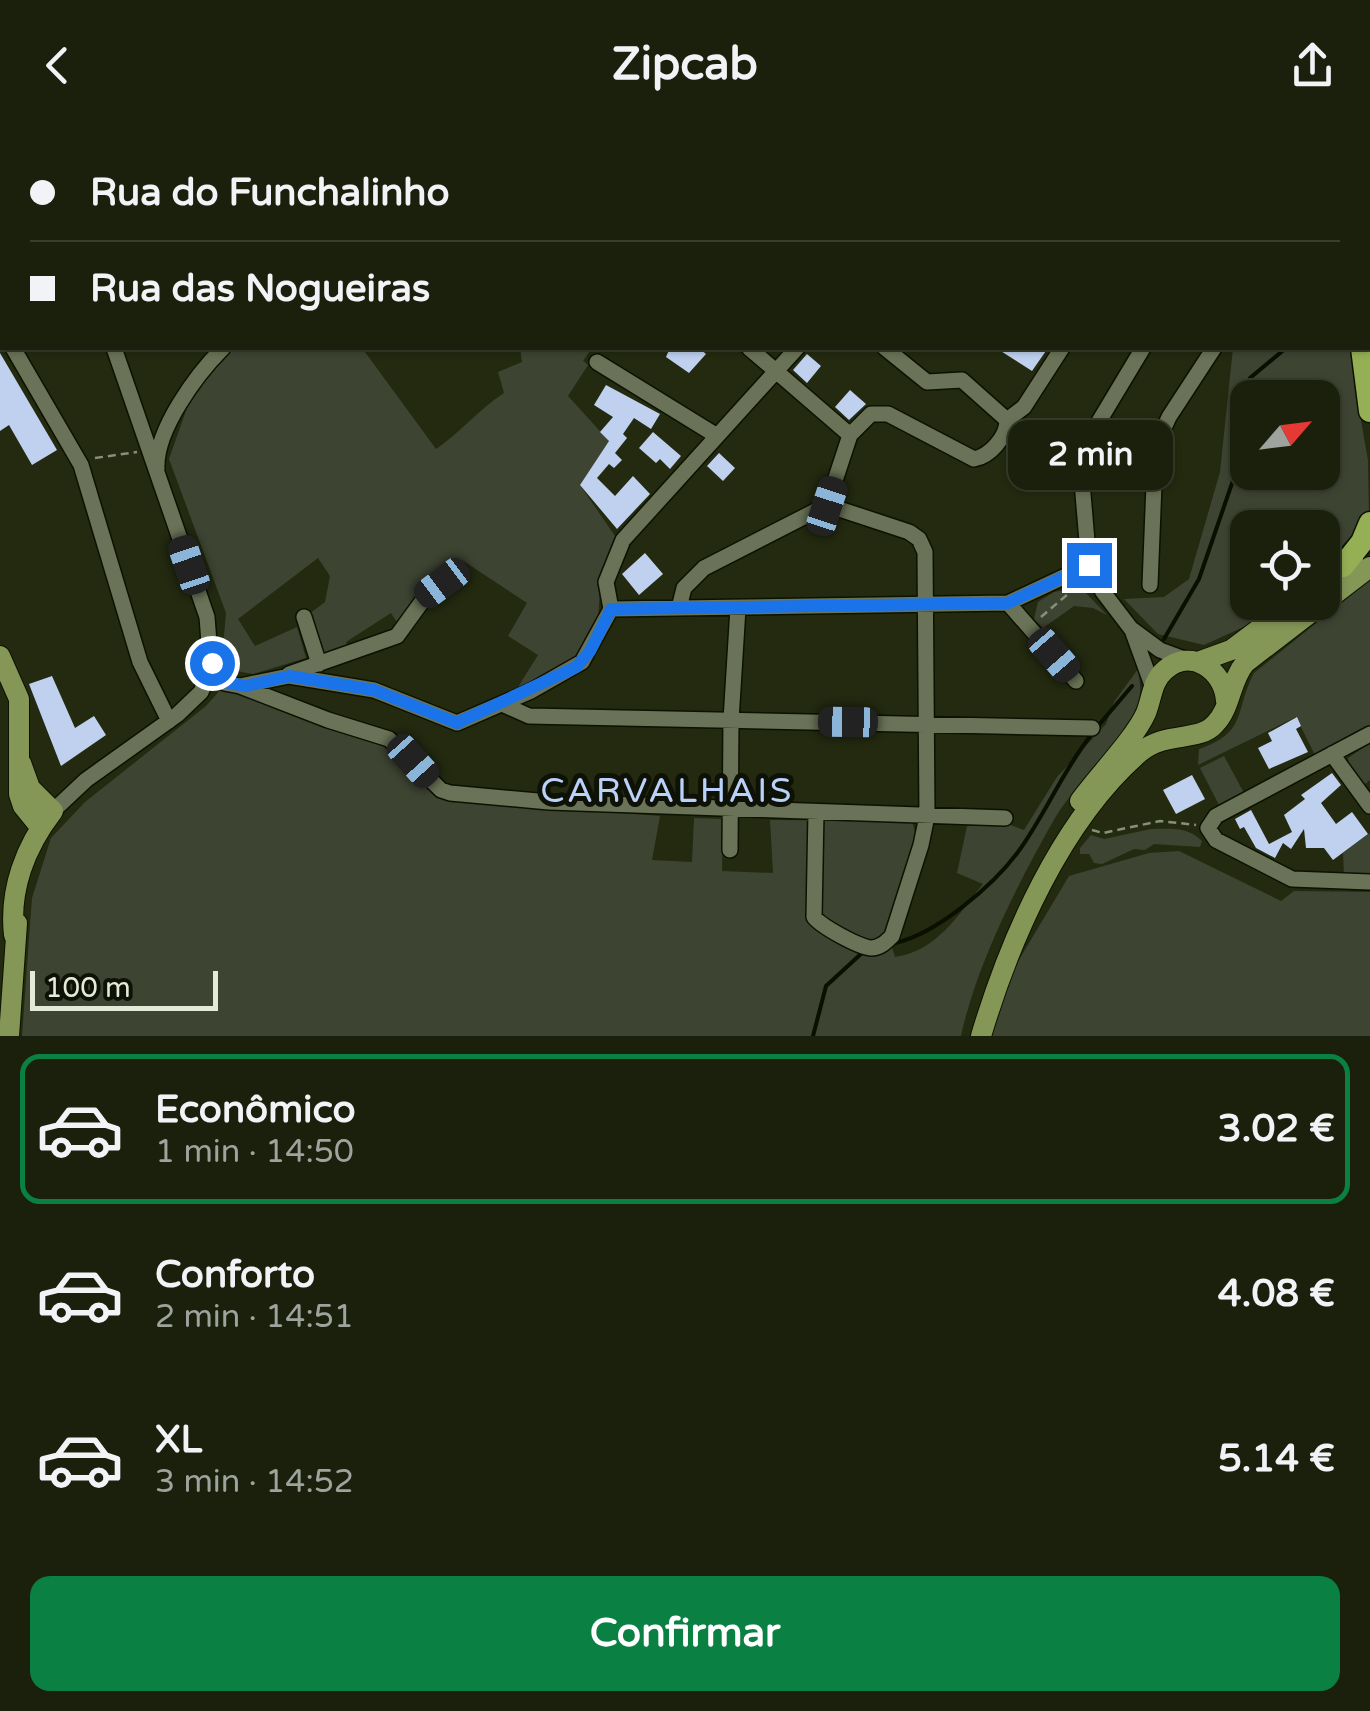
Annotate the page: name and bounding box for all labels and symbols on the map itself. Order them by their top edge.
north arrow [1230,380,1340,490]
callout: 2 min [1006,420,1172,490]
car [803,473,851,539]
car [165,532,213,598]
route end [1067,543,1112,588]
car [409,553,475,613]
car [1023,623,1085,687]
route start [190,641,235,686]
car [818,706,878,738]
car [382,729,444,793]
district label: CARVALHAIS [540,770,794,812]
scale bar [30,966,218,1010]

